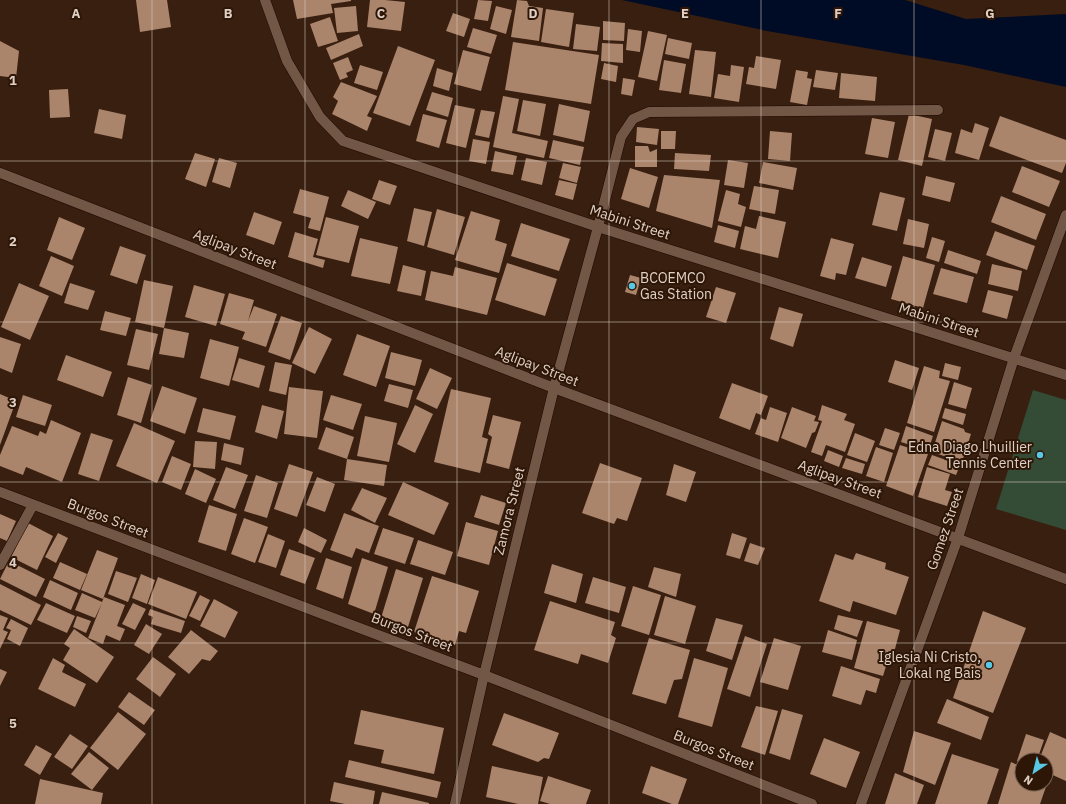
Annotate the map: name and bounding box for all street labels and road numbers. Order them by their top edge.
street label: Mabini Street [587,201,673,244]
street label: Aglipay Street [191,225,279,273]
street label: Mabini Street [896,299,982,342]
street label: Aglipay Street [493,342,581,390]
street label: Aglipay Street [796,456,884,503]
street label: Zamora Street [489,465,529,557]
street label: Gomez Street [923,486,967,572]
street label: Burgos Street [65,494,151,542]
street label: Burgos Street [369,608,455,656]
street label: Burgos Street [671,726,757,774]

